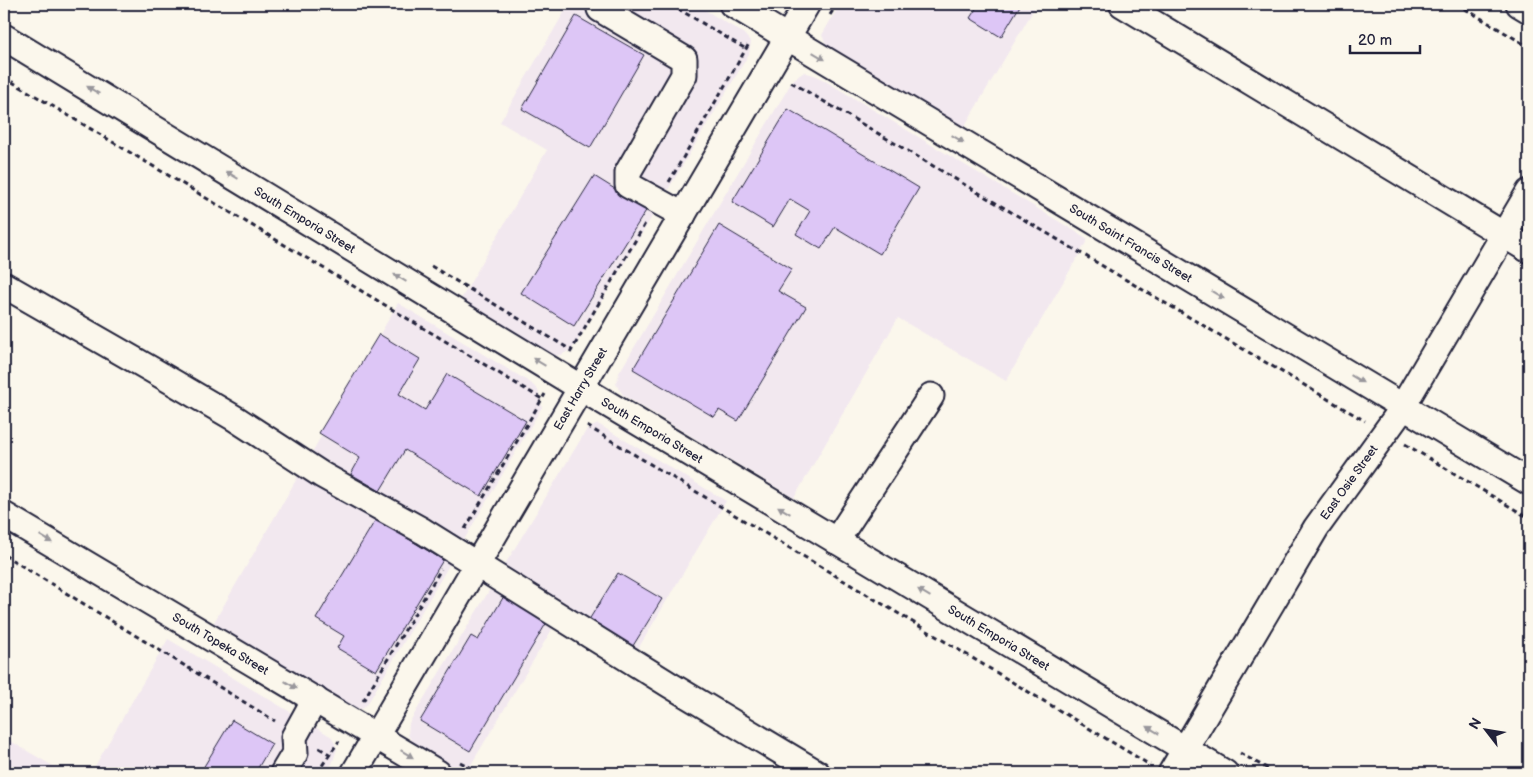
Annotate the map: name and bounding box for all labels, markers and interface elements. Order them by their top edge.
scale bar [1350,22,1420,54]
text: 20 m [1358,31,1392,50]
one-way arrow [813,51,826,60]
one-way arrow [86,86,99,95]
one-way arrow [952,135,965,144]
one-way arrow [225,170,238,179]
street label: South Emporia Street [251,183,358,257]
street label: South Saint Francis Street [1067,201,1195,286]
one-way arrow [394,273,407,282]
one-way arrow [1211,291,1224,300]
street label: East Harry Street [550,345,611,433]
one-way arrow [533,357,546,367]
one-way arrow [1351,374,1364,383]
street label: South Emporia Street [598,394,706,467]
street label: East Osie Street [1317,442,1381,523]
one-way arrow [778,505,791,514]
one-way arrow [39,535,52,544]
one-way arrow [917,589,930,598]
street label: South Emporia Street [945,602,1053,674]
street label: South Topeka Street [170,609,272,678]
one-way arrow [284,680,297,689]
north arrow [1460,704,1510,754]
text: N [1465,715,1485,732]
one-way arrow [1147,726,1160,735]
one-way arrow [401,750,414,759]

